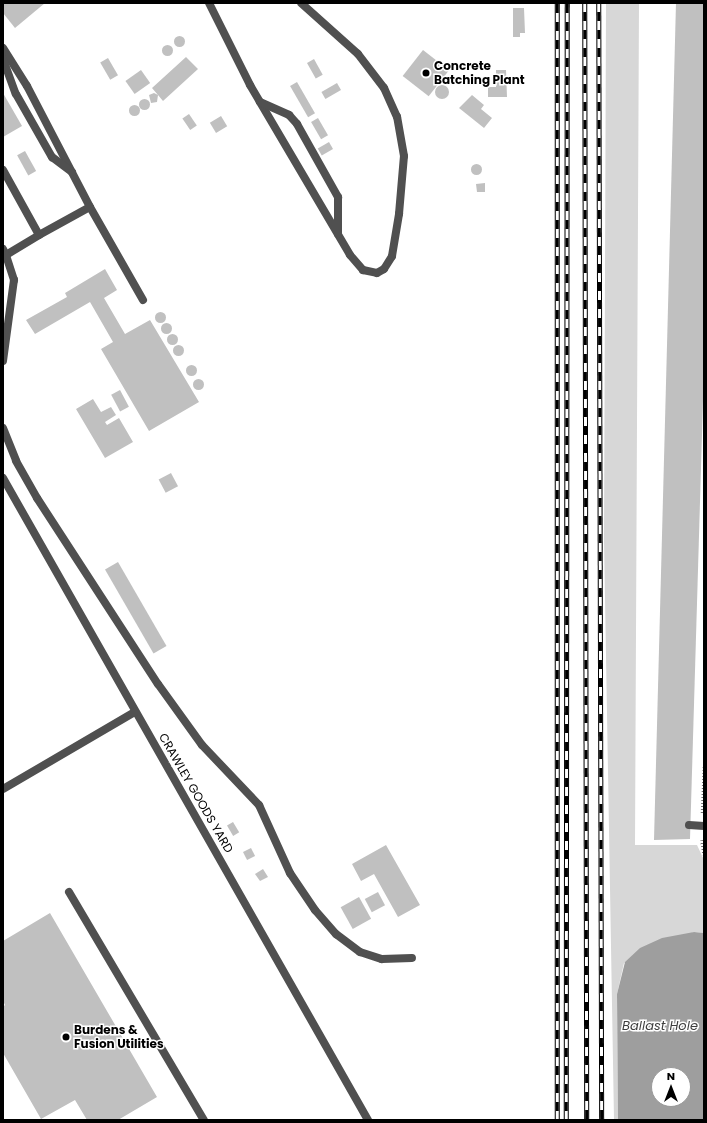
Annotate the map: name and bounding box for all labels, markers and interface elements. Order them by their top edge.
place label: Concrete Batching Plant [434,59,525,87]
marker: Concrete Batching Plant [421,68,431,78]
street label: CRAWLEY GOODS YARD [156,731,236,855]
water label: Ballast Hole [622,1018,698,1034]
place label: Burdens & Fusion Utilities [74,1023,164,1051]
marker: Burdens & Fusion Utilities [61,1032,71,1042]
north arrow [651,1067,691,1107]
text: N [667,1068,675,1084]

